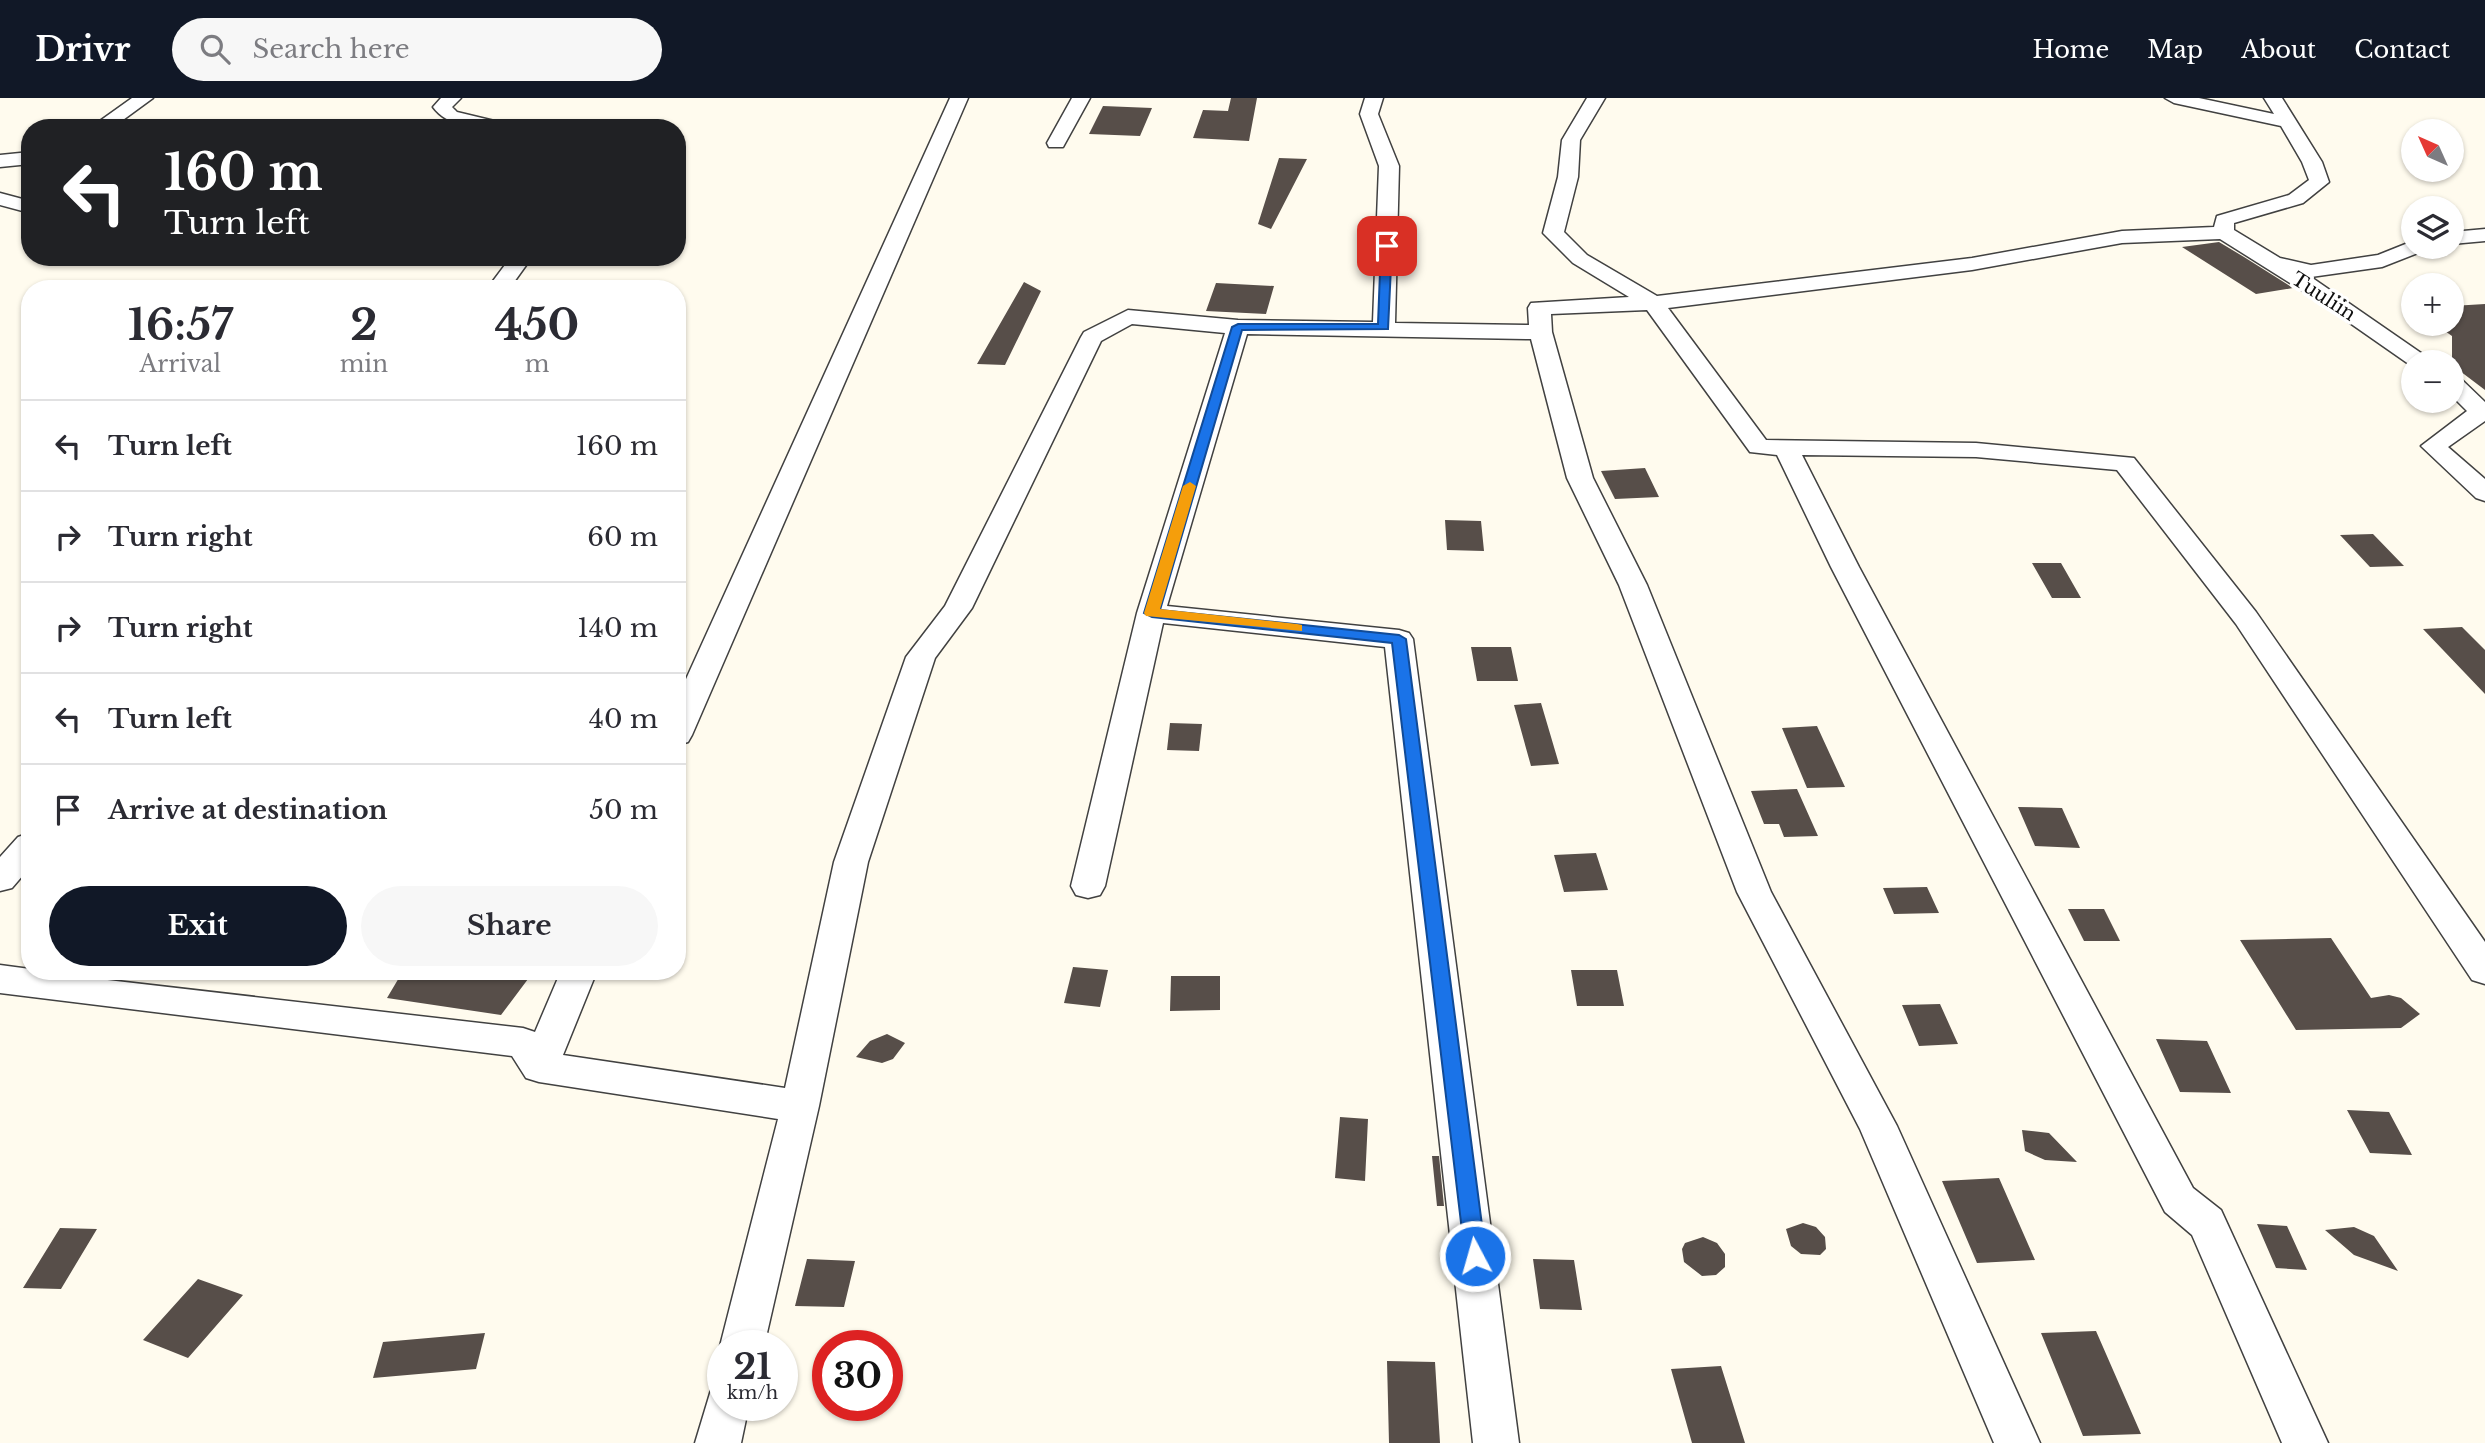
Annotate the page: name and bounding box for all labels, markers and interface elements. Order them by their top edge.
search box [172,18,662,81]
text: Drivr [35,29,130,70]
icon: search [196,30,234,68]
text: Search here [252,33,410,65]
text: Home [2033,35,2109,64]
text: Map [2147,35,2203,64]
text: About [2241,35,2316,64]
text: Contact [2354,35,2450,64]
north arrow [2401,119,2464,182]
map controls [2401,119,2464,413]
text: 160 m [164,142,323,203]
icon: left [49,147,140,238]
button: layers [2401,196,2464,259]
text: Turn left [164,203,310,243]
pin [1357,216,1417,276]
icon: arrive [1368,227,1406,265]
street label: Tuuliin [2287,267,2360,326]
button: + [2401,273,2464,336]
text: 16:57 [128,299,233,351]
text: 2 [350,299,377,351]
text: 450 [495,299,579,351]
text: Arrival [140,350,221,378]
text: min [340,350,388,378]
text: m [525,350,549,378]
button: − [2401,350,2464,413]
icon: left [49,427,87,465]
text: Turn left [108,430,232,462]
text: 160 m [576,430,658,462]
icon: right [49,518,87,556]
text: Turn right [108,521,253,553]
text: 60 m [587,521,658,553]
icon: right [49,609,87,647]
text: Turn right [108,612,253,644]
text: 140 m [577,612,658,644]
icon: left [49,700,87,738]
text: Turn left [108,703,232,735]
text: 40 m [589,703,658,735]
icon: arrive [49,791,87,829]
text: Arrive at destination [108,794,388,826]
text: 50 m [589,794,658,826]
button: Exit [49,886,347,966]
button: Share [361,886,658,966]
position arrow [1438,1219,1512,1293]
speed limit sign: 30 [812,1330,903,1421]
text: 21 [733,1345,772,1388]
text: km/h [727,1382,778,1404]

